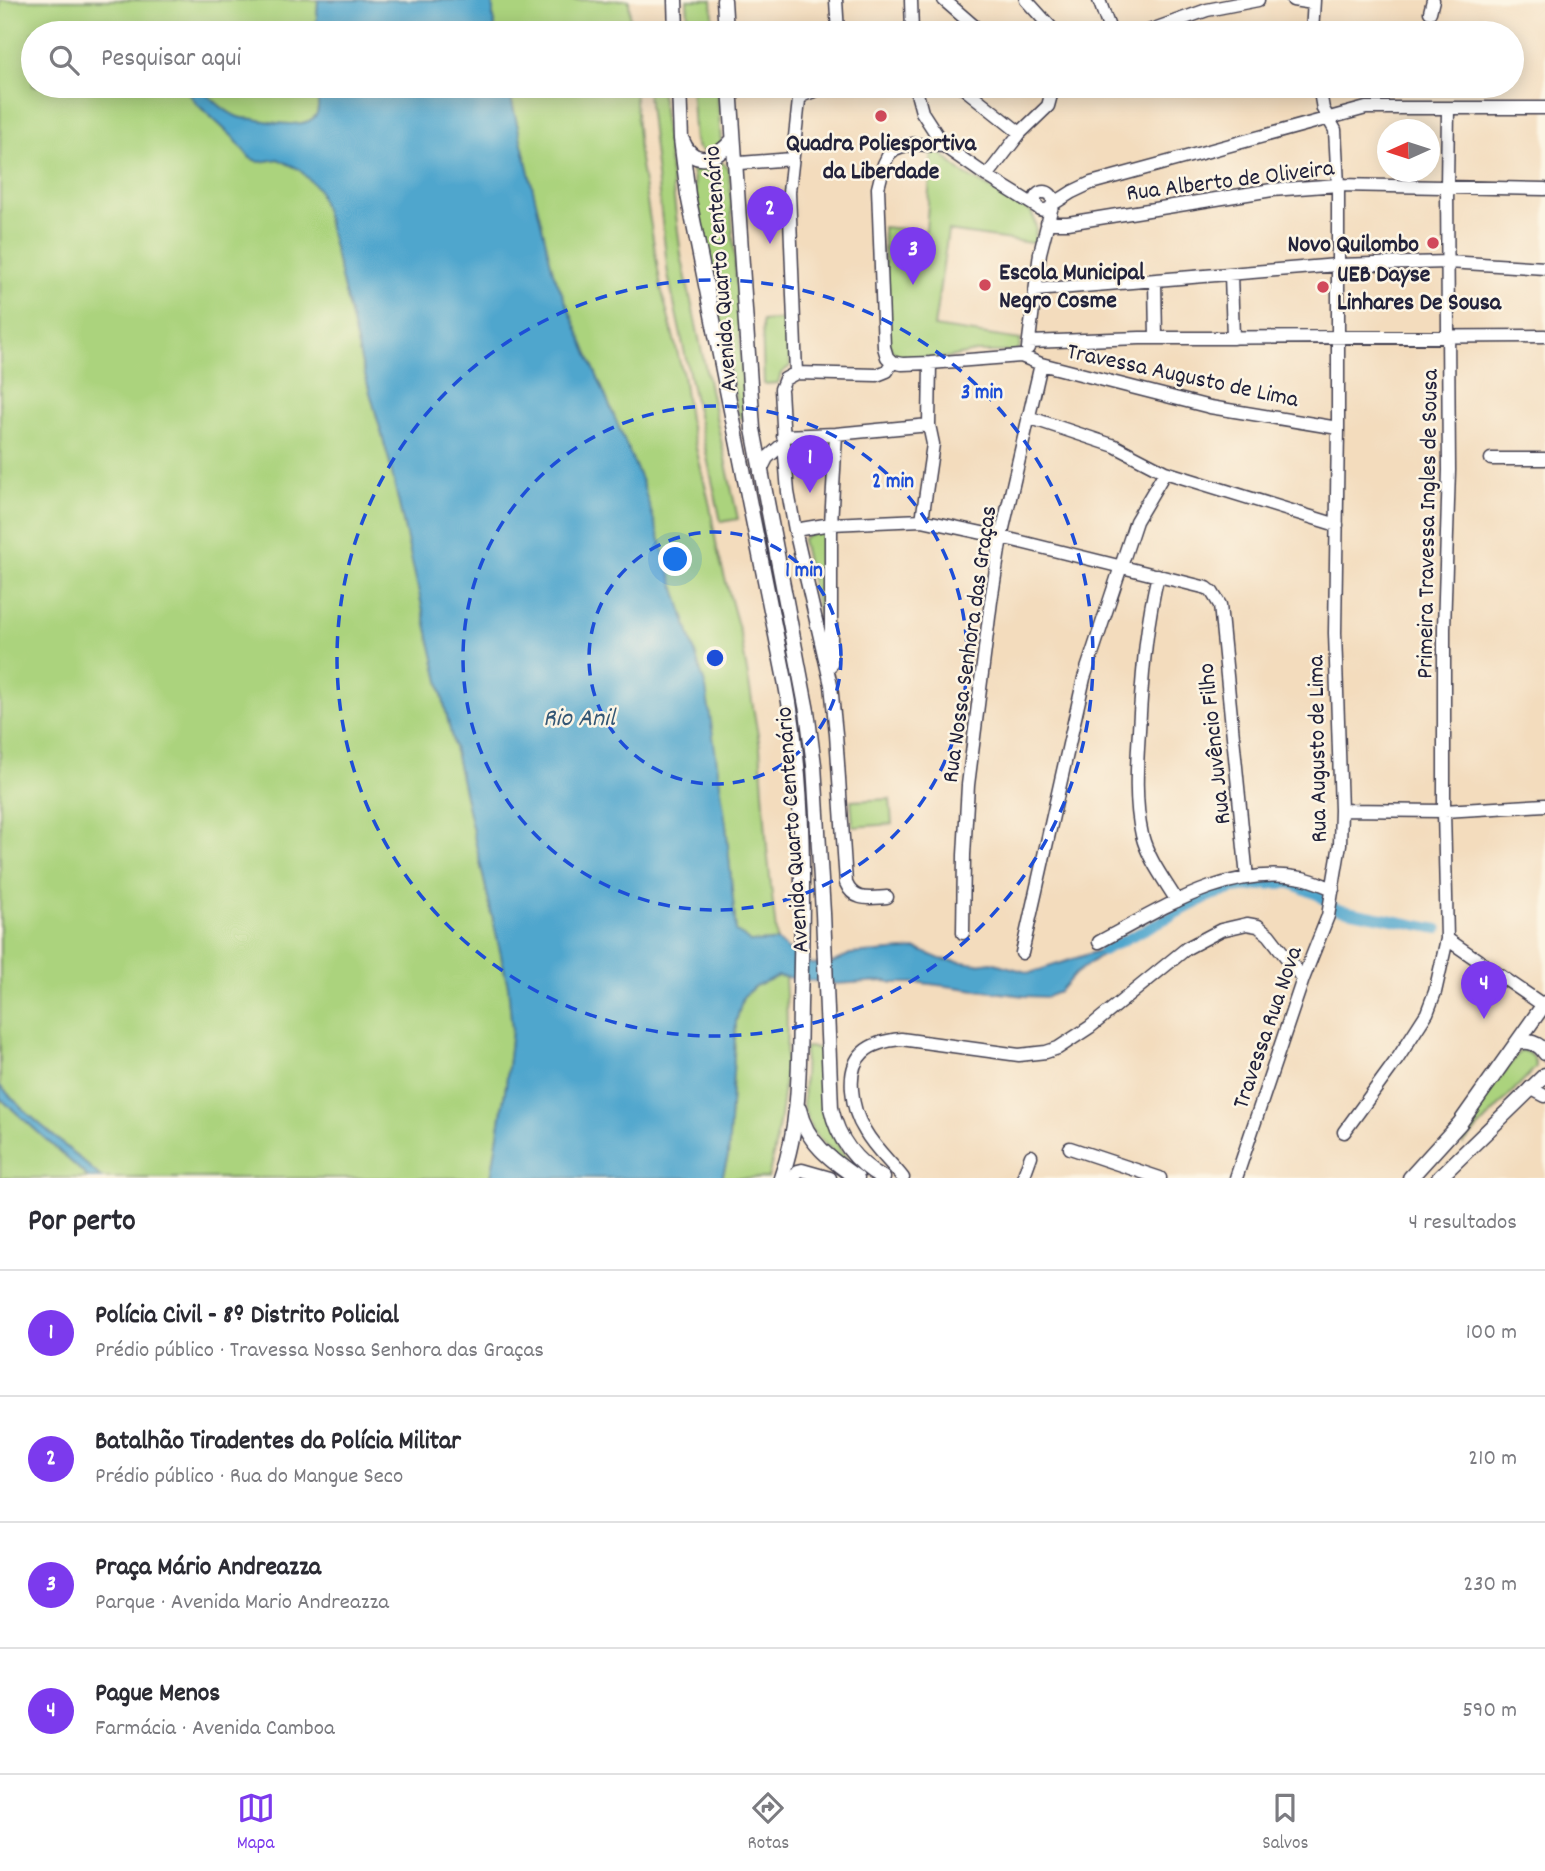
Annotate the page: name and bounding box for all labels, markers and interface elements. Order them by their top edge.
search box [21,21,1524,98]
icon: search [45,41,83,79]
text: Pesquisar aqui [101,41,241,78]
marker: Quadra Poliesportiva da Liberdade [873,108,889,124]
north arrow [1377,119,1440,182]
place label: Quadra Poliesportiva da Liberdade [786,128,977,190]
street label: Avenida Quarto Centenário [696,145,748,393]
street label: Rua Alberto de Oliveira [1125,152,1337,212]
pin: 2 [747,186,793,244]
pin: 3 [890,227,936,285]
place label: Novo Quilombo [1288,229,1419,263]
marker: Novo Quilombo [1425,235,1441,251]
place label: Escola Municipal Negro Cosme [999,257,1145,319]
place label: UEB Dayse Linhares De Sousa [1337,259,1502,321]
marker: Escola Municipal Negro Cosme [977,277,993,293]
marker: UEB Dayse Linhares De Sousa [1315,279,1331,295]
street label: Travessa Augusto de Lima [1063,336,1302,418]
street label: Primeira Travessa Ingles de Sousa [1409,368,1449,679]
text: 3 min [961,379,1003,409]
pin: 1 [787,435,833,493]
text: 2 min [872,468,914,498]
street label: Rua Nossa Senhora das Graças [935,504,1007,785]
your location [658,542,692,576]
text: 1 min [785,557,823,587]
centre of rings [703,646,727,670]
street label: Rua Augusto de Lima [1300,654,1338,843]
street label: Rua Juvêncio Filho [1191,661,1241,826]
water label: Rio Anil [543,701,617,738]
street label: Avenida Quarto Centenário [768,706,820,954]
street label: Travessa Rua Nova [1225,941,1313,1114]
pin: 4 [1461,961,1507,1019]
text: Por perto [28,1202,136,1245]
text: 4 resultados [1408,1207,1517,1240]
text: Polícia Civil - 8º Distrito Policial [95,1298,399,1335]
text: 1 [48,1317,54,1350]
text: 100 m [1466,1317,1517,1350]
text: Prédio público · Travessa Nossa Senhora das Graças [95,1335,544,1368]
text: Batalhão Tiradentes da Polícia Militar [95,1424,461,1461]
text: 2 [46,1443,56,1476]
text: 210 m [1468,1443,1517,1476]
text: Prédio público · Rua do Mangue Seco [95,1461,403,1494]
text: Praça Mário Andreazza [95,1550,321,1587]
text: 3 [46,1569,56,1602]
text: 230 m [1463,1569,1517,1602]
text: Parque · Avenida Mario Andreazza [95,1587,389,1620]
text: Pague Menos [95,1676,220,1713]
text: 4 [46,1695,56,1728]
text: 590 m [1462,1695,1517,1728]
text: Farmácia · Avenida Camboa [95,1713,335,1746]
tab: Mapa [237,1789,275,1858]
tab: Rotas [748,1789,789,1858]
tab: Salvos [1262,1789,1308,1858]

